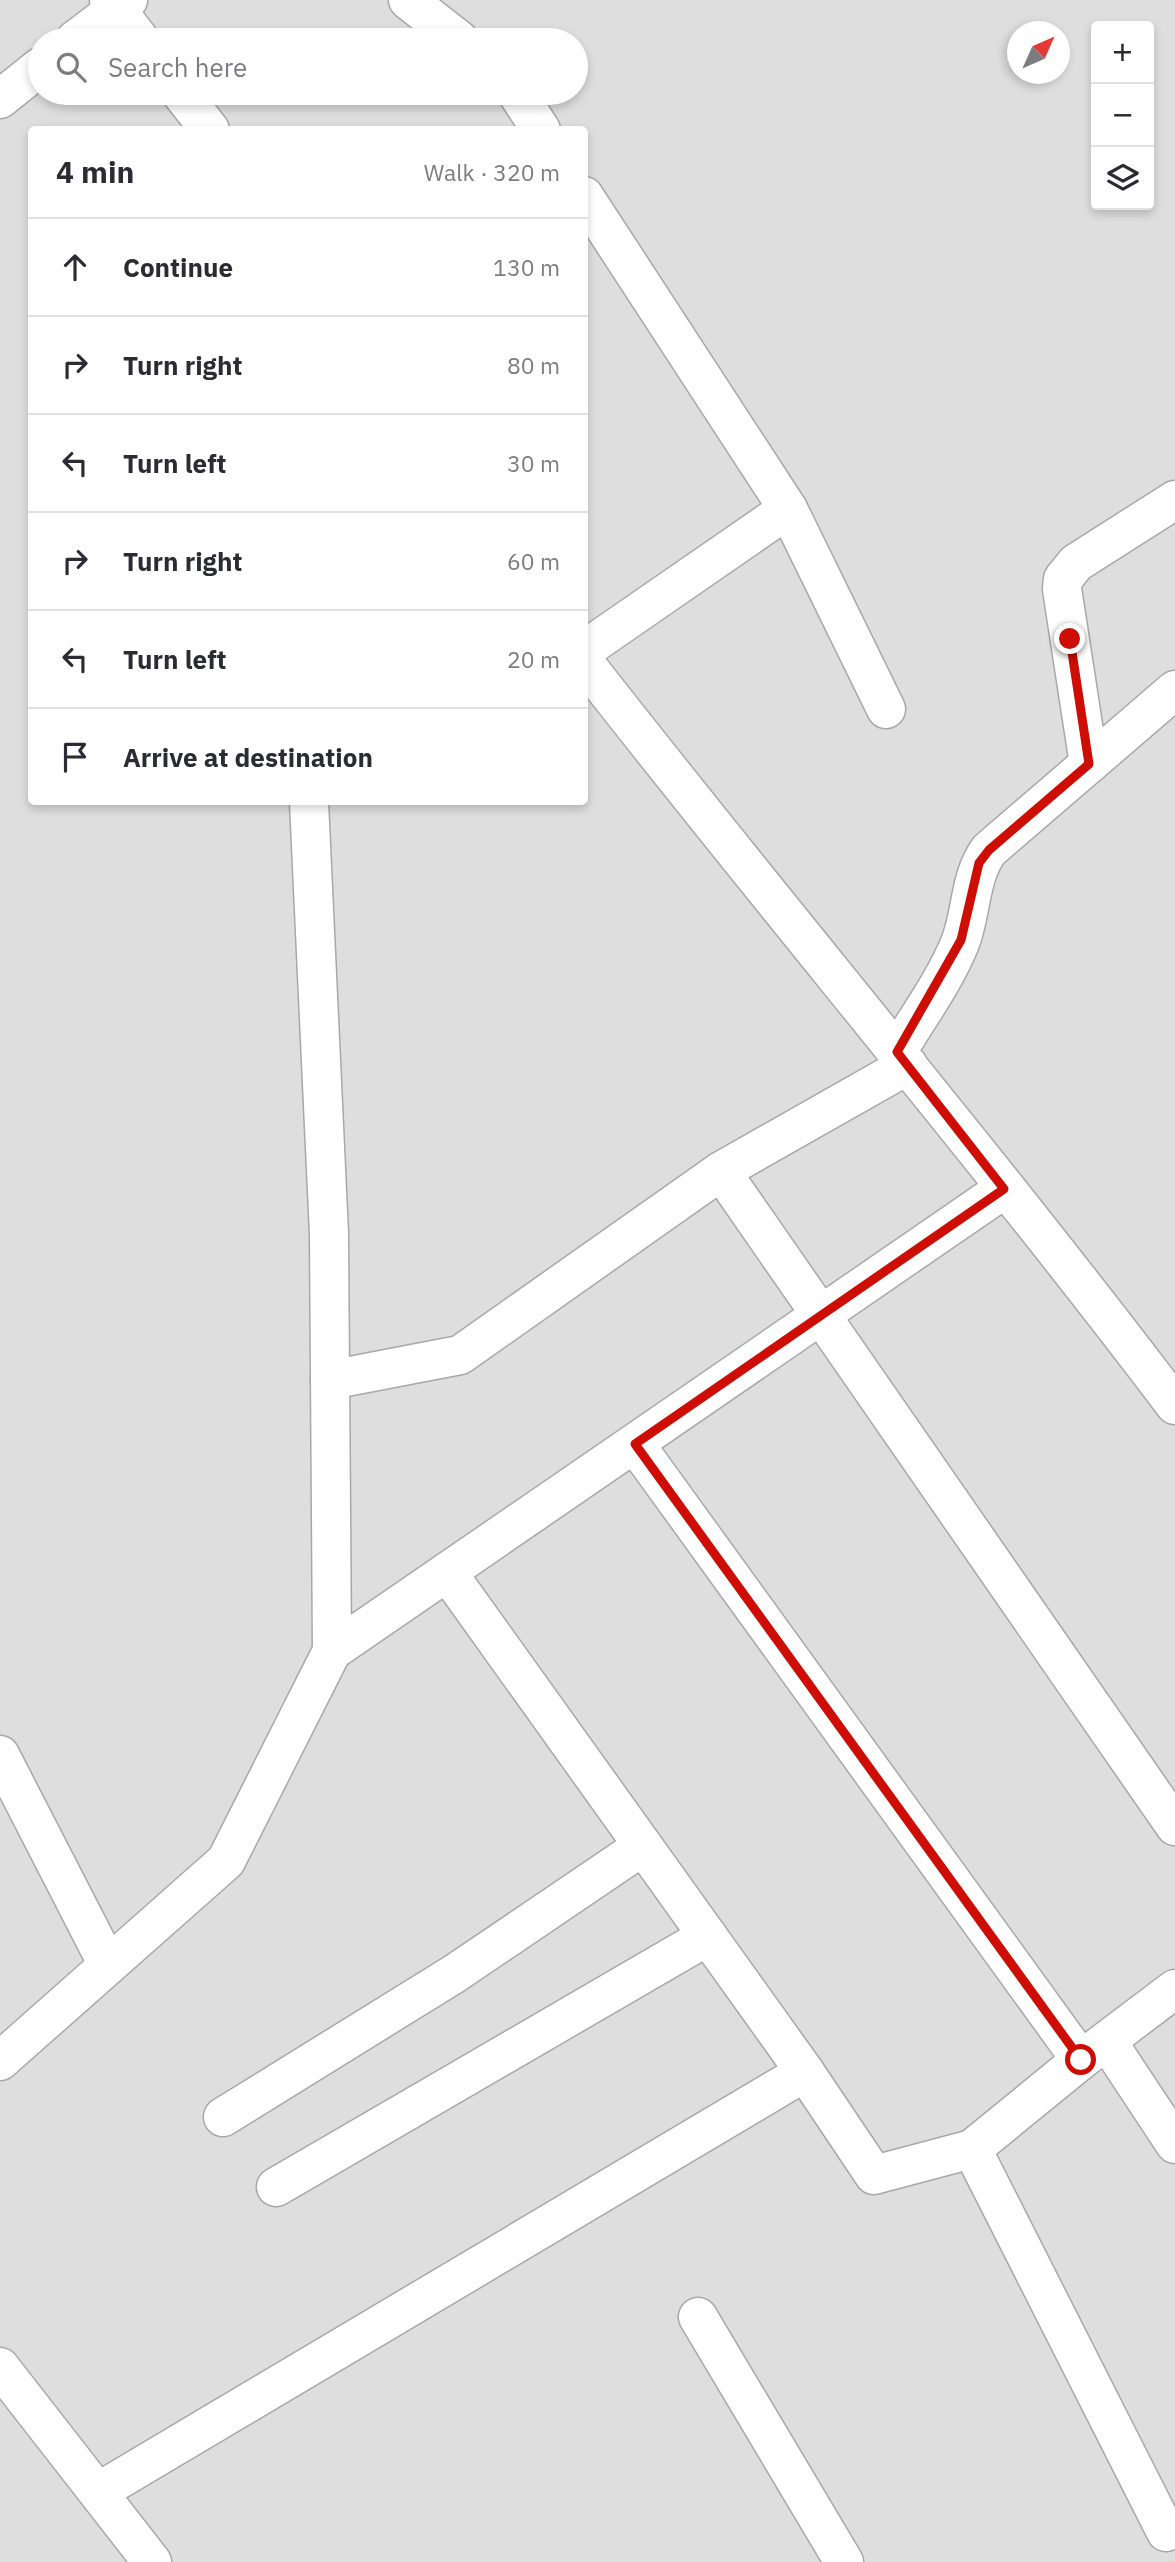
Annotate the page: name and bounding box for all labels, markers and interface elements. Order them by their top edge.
north arrow [1007,21,1070,84]
map controls [1091,21,1154,210]
button: + [1091,21,1154,84]
search box [28,28,588,105]
icon: search [52,48,90,86]
text: Search here [108,50,247,84]
button: − [1091,84,1154,147]
button: layers [1091,147,1154,210]
text: 4 min [56,152,134,191]
text: Walk · 320 m [424,157,560,187]
icon: ahead [56,248,94,286]
text: Continue [123,250,233,284]
text: 130 m [493,252,560,282]
icon: right [56,346,94,384]
text: Turn right [123,348,242,382]
text: 80 m [507,350,560,380]
icon: left [56,444,94,482]
text: Turn left [123,446,226,480]
text: 30 m [507,448,560,478]
icon: right [56,542,94,580]
text: Turn right [123,544,242,578]
text: 60 m [507,546,560,576]
route end [1054,623,1085,654]
icon: left [56,640,94,678]
text: Turn left [123,642,226,676]
text: 20 m [507,644,560,674]
icon: arrive [56,738,94,776]
text: Arrive at destination [123,740,373,774]
route start [1065,2044,1096,2075]

